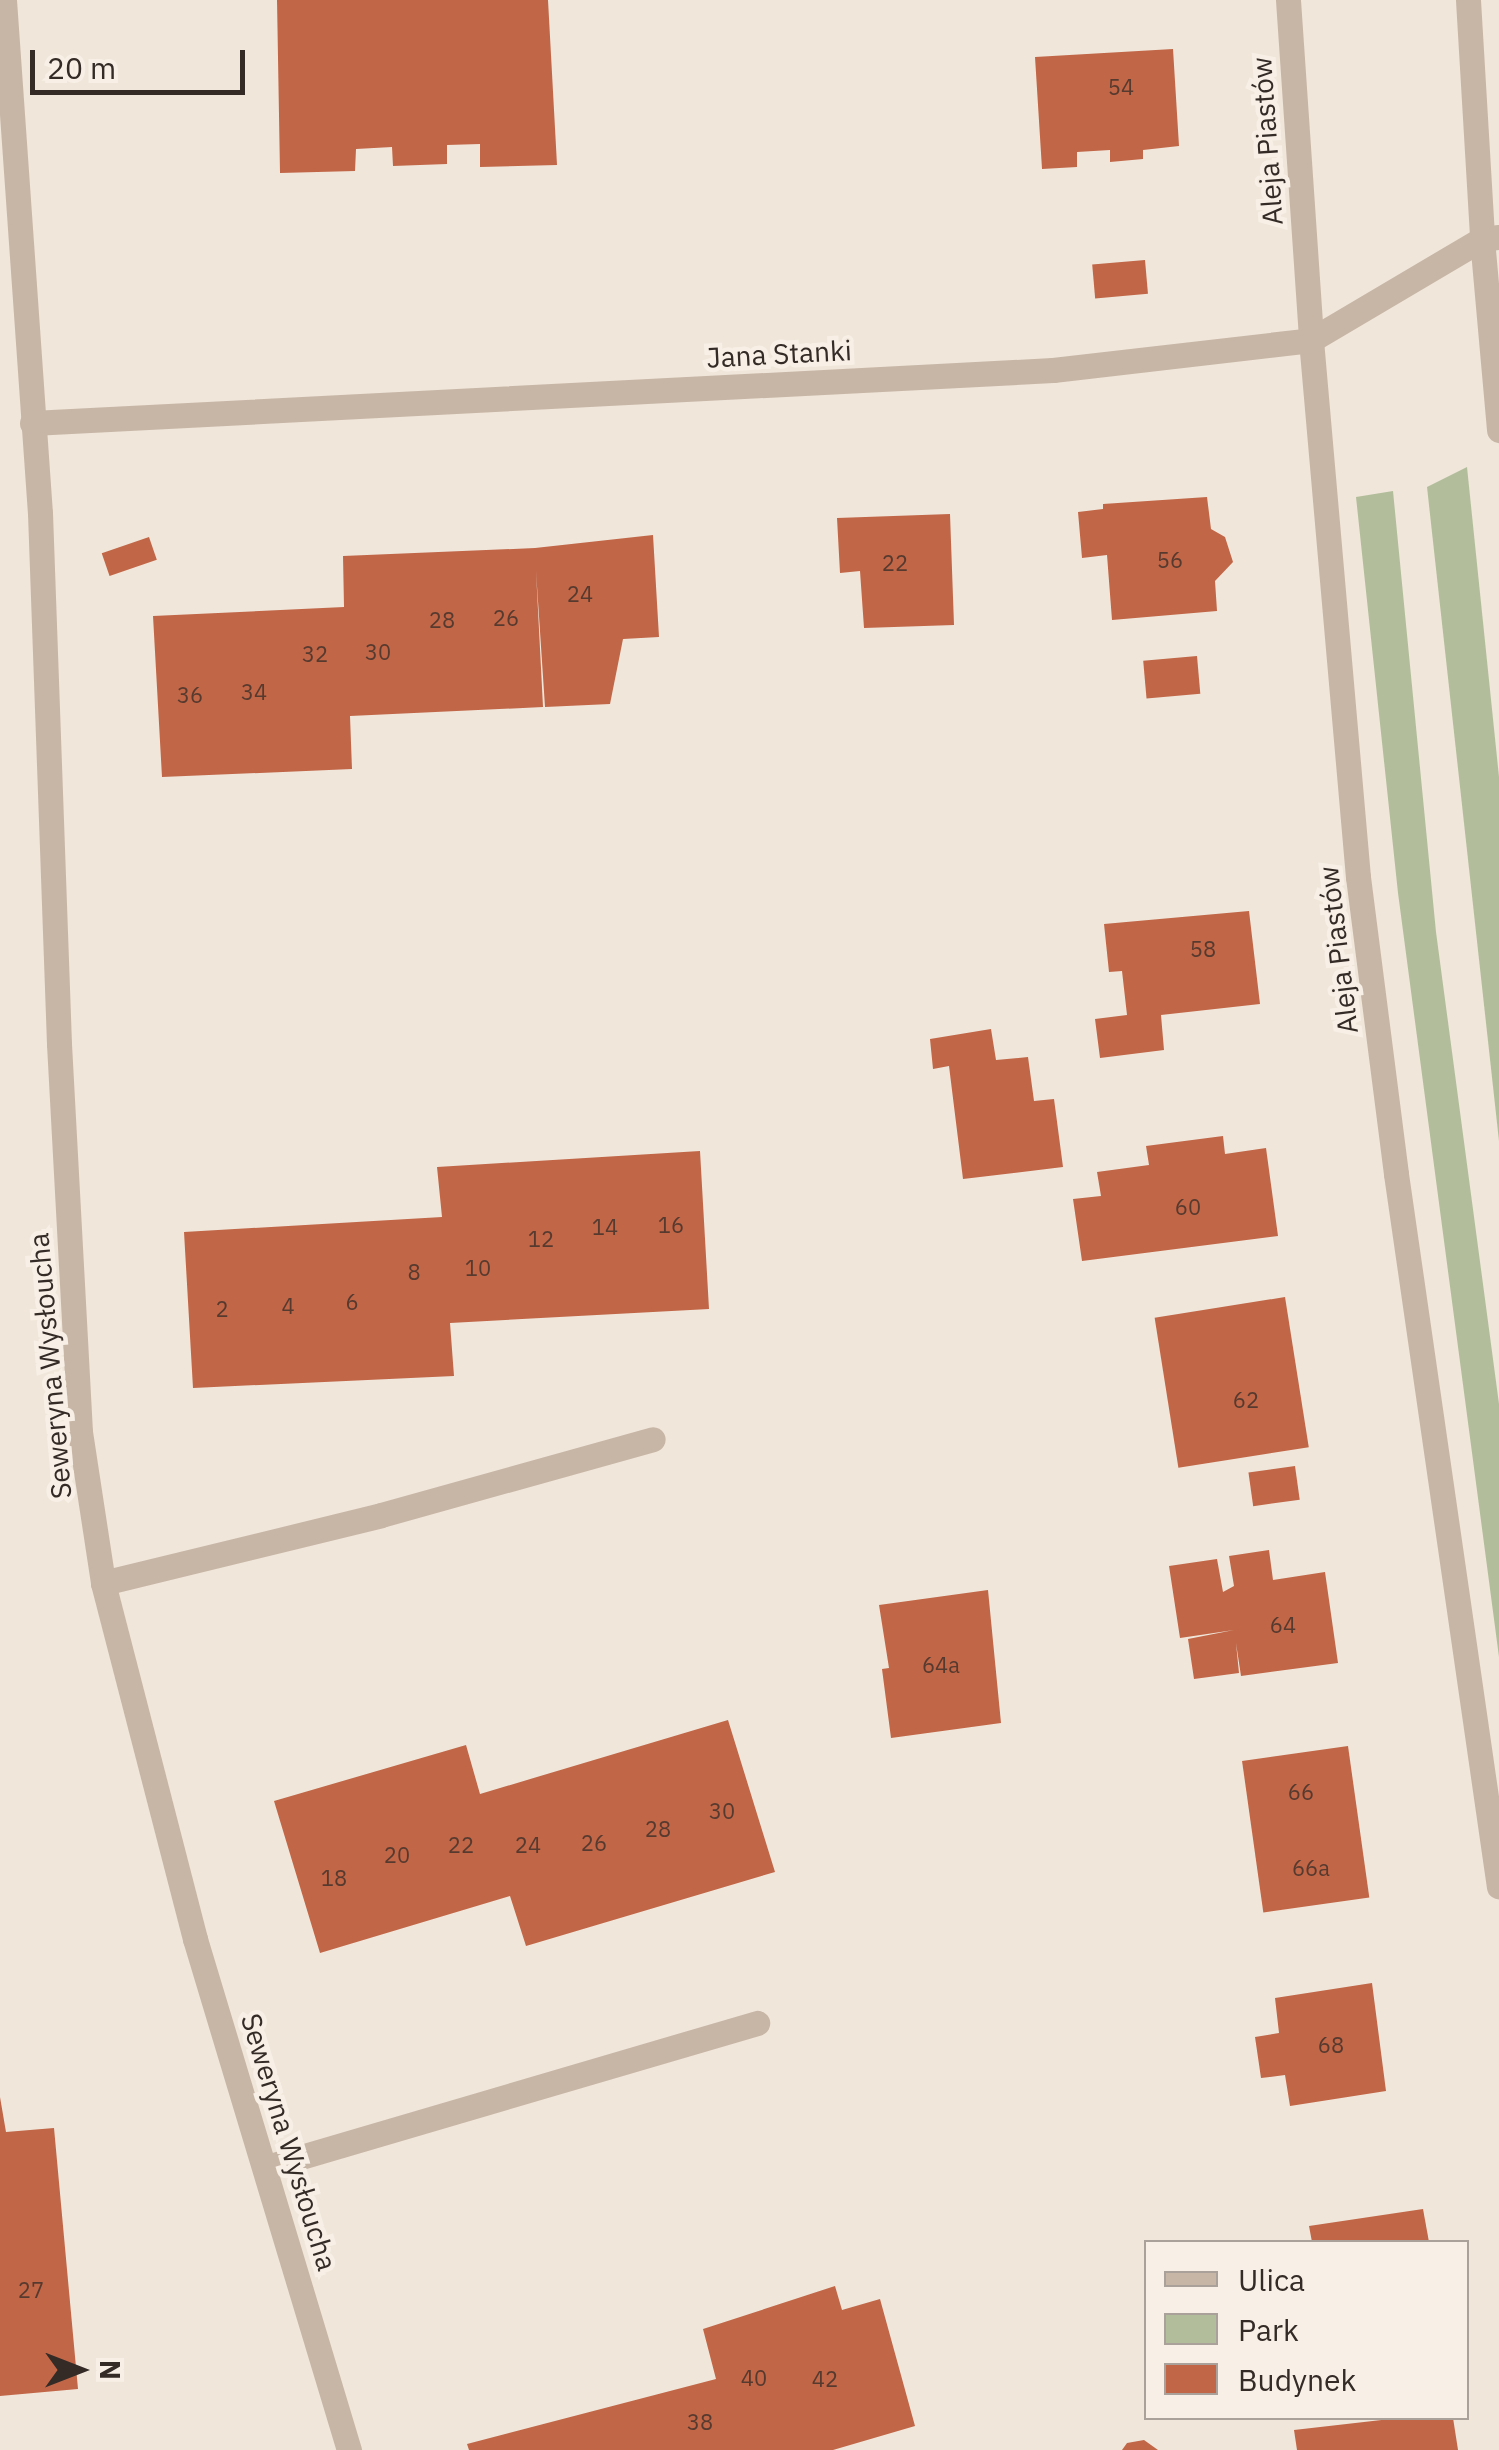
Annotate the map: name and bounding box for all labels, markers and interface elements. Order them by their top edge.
scale bar [35,30,250,92]
text: 20 m [47,48,116,87]
street label: Aleja Piastów [1244,56,1290,226]
house number: 54 [1108,74,1134,100]
street label: Jana Stanki [706,333,852,375]
house number: 56 [1157,547,1183,573]
house number: 22 [882,550,908,576]
house number: 24 [567,581,593,607]
house number: 26 [493,605,519,631]
house number: 28 [429,607,455,633]
house number: 30 [365,639,391,665]
house number: 32 [302,641,328,667]
house number: 34 [241,679,267,705]
house number: 36 [177,682,203,708]
street label: Aleja Piastów [1311,864,1365,1036]
house number: 58 [1190,936,1216,962]
house number: 60 [1175,1194,1201,1220]
house number: 16 [658,1212,684,1238]
house number: 14 [592,1214,618,1240]
house number: 12 [528,1226,554,1252]
street label: Seweryna Wysłoucha [22,1232,78,1500]
house number: 10 [465,1255,491,1281]
house number: 8 [407,1259,421,1285]
house number: 6 [345,1289,359,1315]
house number: 4 [281,1293,295,1319]
house number: 2 [215,1296,229,1322]
house number: 62 [1233,1387,1259,1413]
house number: 64 [1270,1612,1296,1638]
house number: 64a [922,1652,960,1678]
house number: 66 [1288,1779,1314,1805]
house number: 30 [709,1798,735,1824]
house number: 28 [645,1816,671,1842]
house number: 26 [581,1830,607,1856]
house number: 22 [448,1832,474,1858]
house number: 24 [515,1832,541,1858]
house number: 20 [384,1842,410,1868]
house number: 66a [1292,1855,1330,1881]
house number: 18 [321,1865,347,1891]
street label: Seweryna Wysłoucha [234,2009,344,2275]
house number: 68 [1318,2032,1344,2058]
legend [1144,2240,1469,2420]
text: Ulica [1238,2260,1305,2299]
house number: 27 [18,2277,44,2303]
text: Park [1238,2310,1299,2349]
north arrow [30,2320,130,2420]
text: N [92,2360,129,2380]
text: Budynek [1238,2360,1356,2399]
house number: 40 [741,2365,767,2391]
house number: 42 [812,2366,838,2392]
house number: 38 [687,2409,713,2435]

